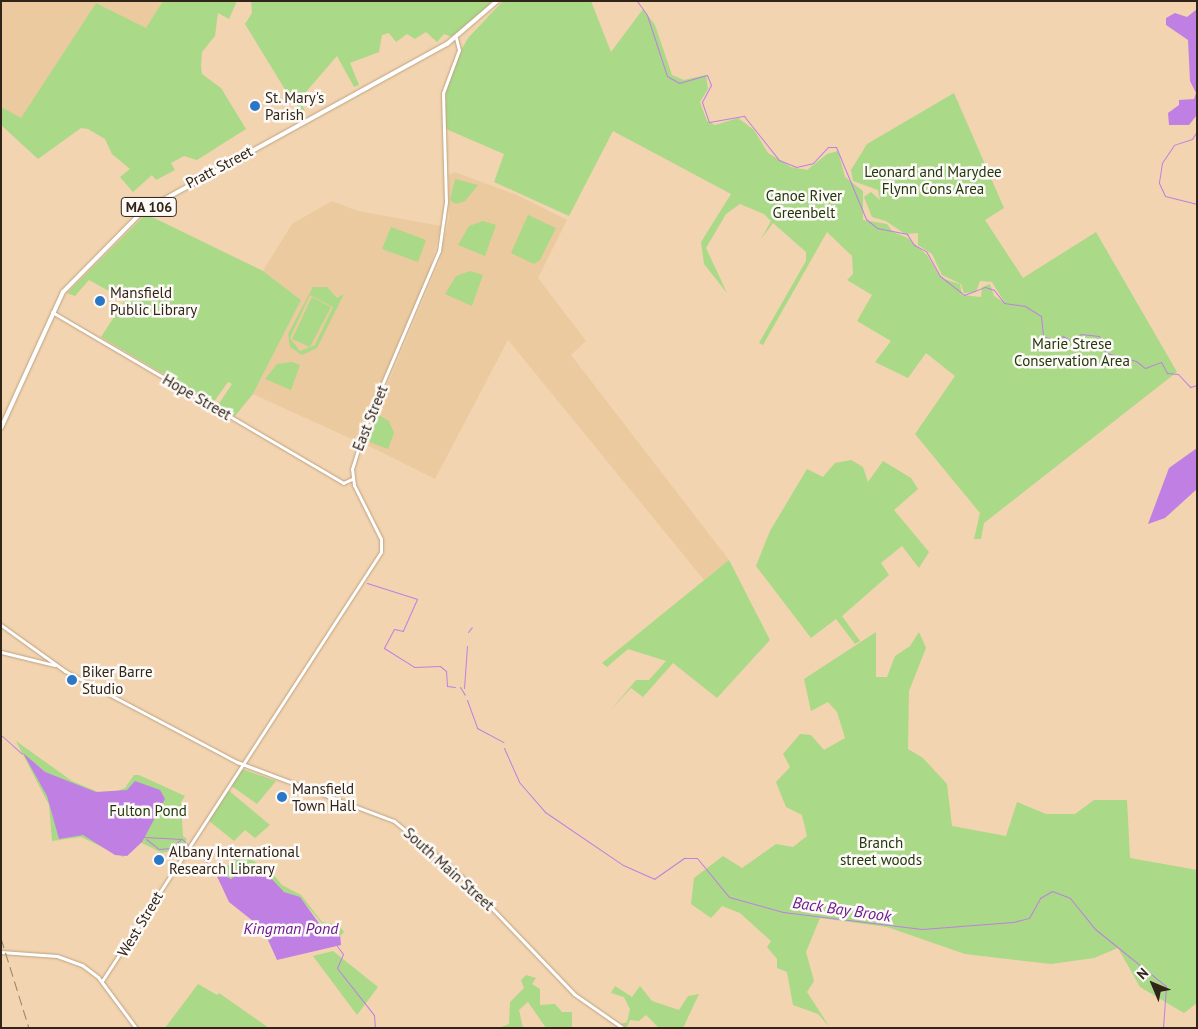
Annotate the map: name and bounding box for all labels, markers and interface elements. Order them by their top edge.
place label: St. Mary's Parish [265,88,326,123]
marker: St. Mary's Parish [249,100,261,112]
street label: Pratt Street [183,142,255,192]
park label: Leonard and Marydee Flynn Cons Area [864,162,1002,197]
park label: Canoe River Greenbelt [766,186,842,221]
road number: MA 106 [120,196,178,218]
place label: Mansfield Public Library [110,283,198,318]
marker: Mansfield Public Library [94,295,106,307]
park label: Marie Strese Conservation Area [1014,334,1130,369]
street label: Hope Street [160,370,234,424]
street label: East Street [349,383,391,453]
place label: Biker Barre Studio [82,662,153,697]
marker: Biker Barre Studio [66,674,78,686]
place label: Mansfield Town Hall [292,779,356,814]
marker: Mansfield Town Hall [276,791,288,803]
park label: Fulton Pond [109,802,187,820]
street label: South Main Street [400,824,498,914]
park label: Branch street woods [840,833,922,868]
place label: Albany International Research Library [169,842,300,877]
marker: Albany International Research Library [153,854,165,866]
street label: West Street [113,888,167,960]
water label: Back Bay Brook [791,893,893,925]
water label: Kingman Pond [243,918,339,938]
north arrow [1128,959,1178,1009]
text: N [1133,964,1152,983]

